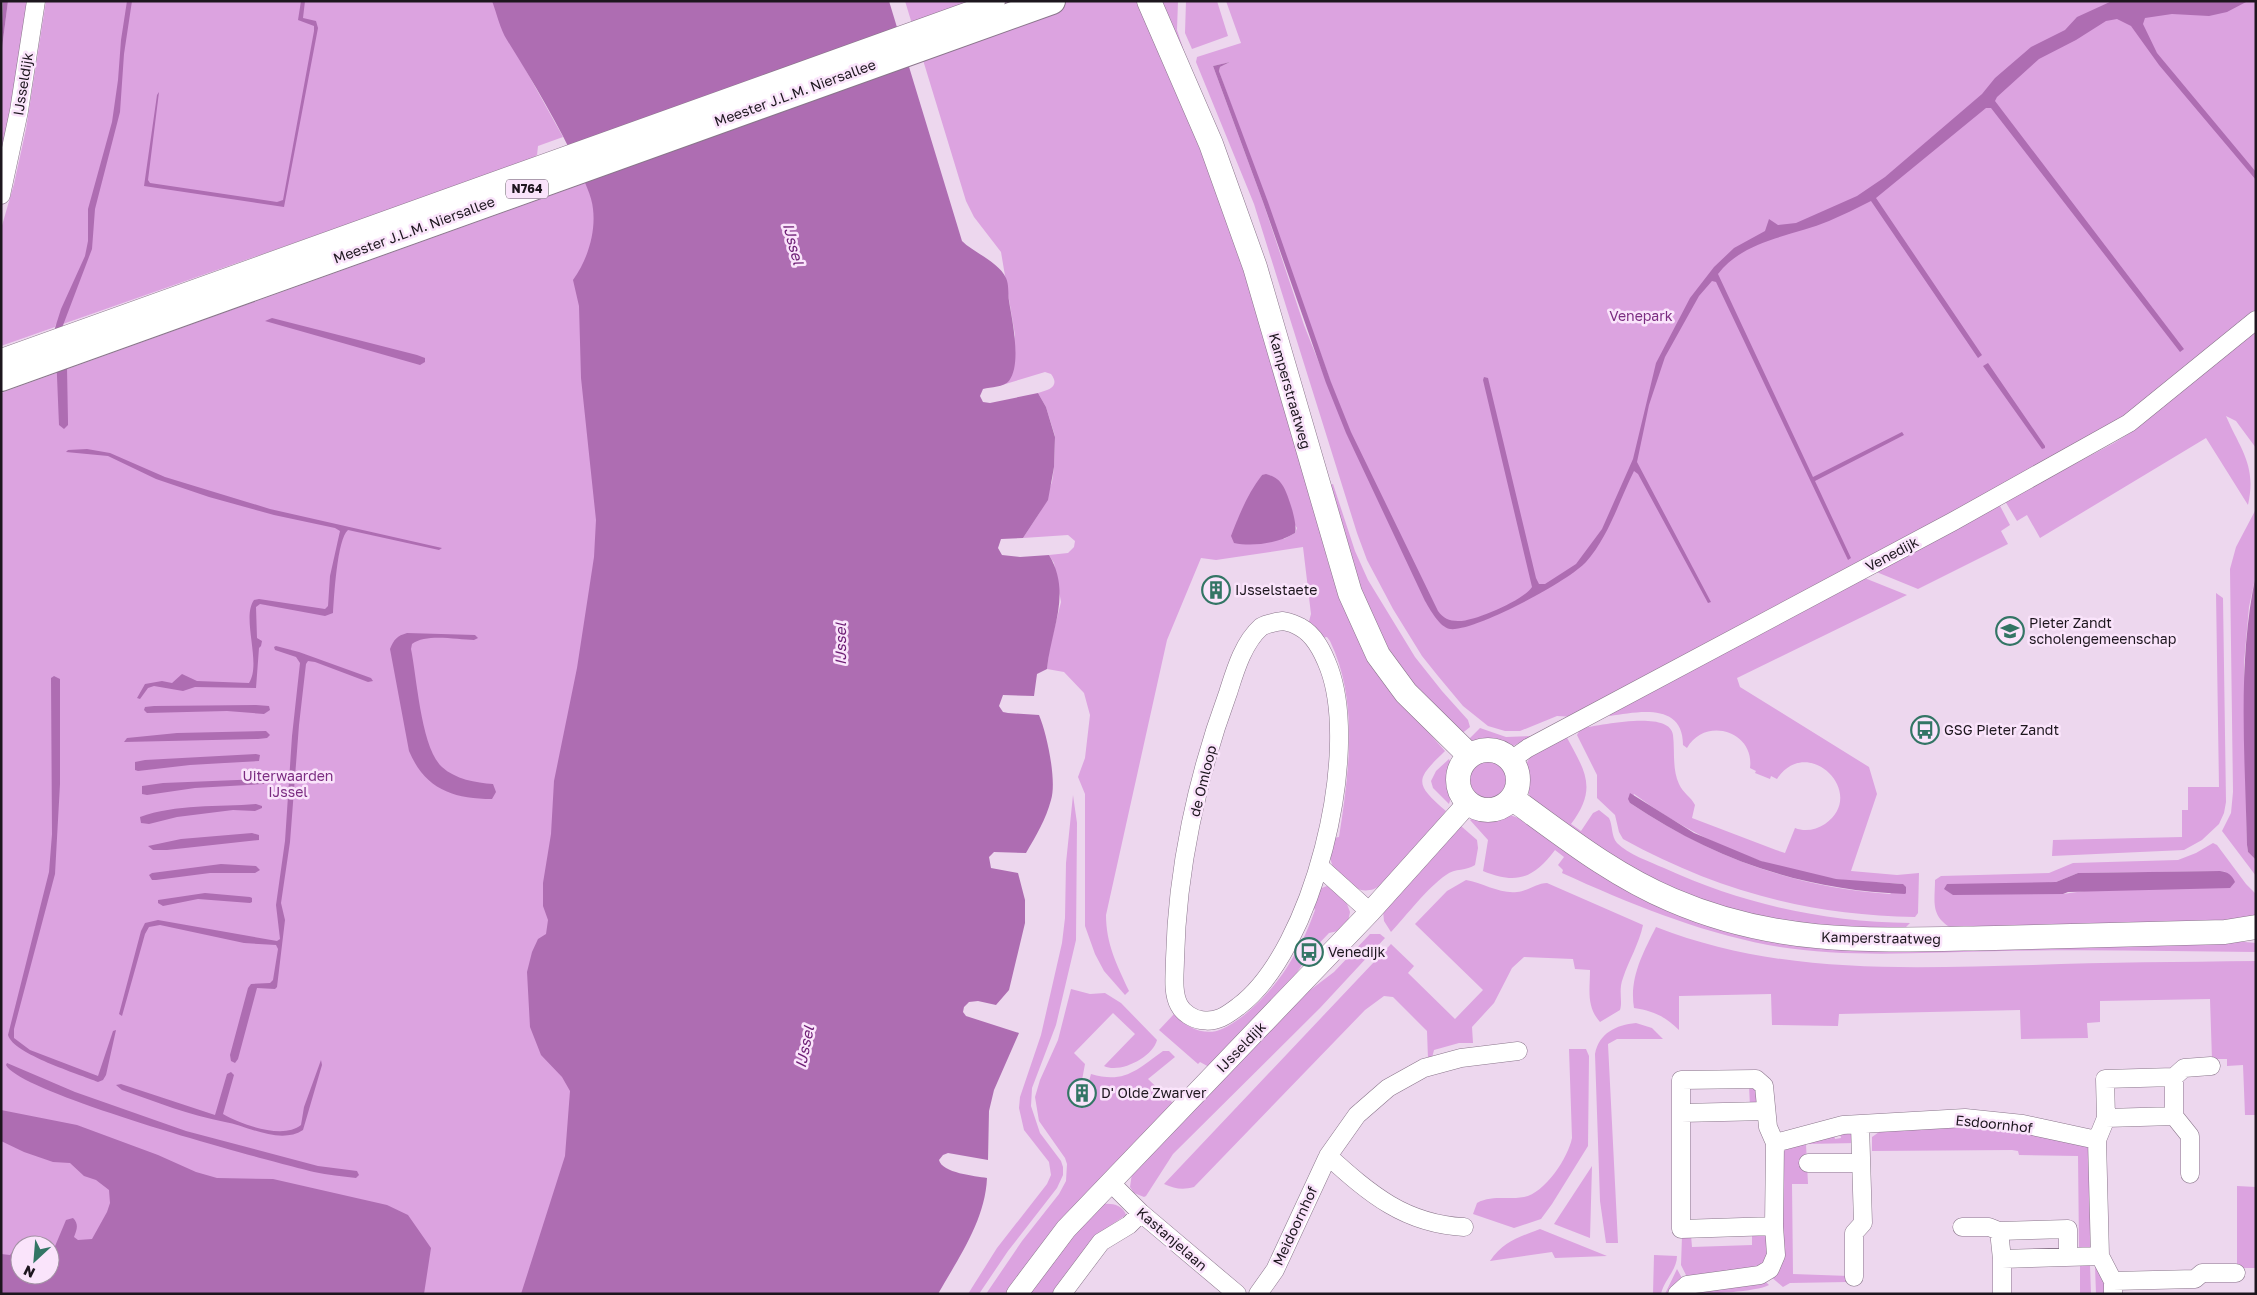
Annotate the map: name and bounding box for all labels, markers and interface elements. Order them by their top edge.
street label: IJsseldijk [9,51,36,117]
street label: Meester J.L.M. Niersallee [712,55,878,130]
road number: N764 [506,180,548,198]
street label: Meester J.L.M. Niersallee [331,192,497,267]
water label: IJssel [780,221,808,268]
park label: Venepark [1609,307,1673,324]
street label: Kamperstraatweg [1266,331,1315,451]
street label: Venedijk [1862,533,1921,575]
building icon: IJsselstaete [1201,575,1231,605]
place label: IJsselstaete [1235,581,1317,598]
place label: Pieter Zandt scholengemeenschap [2029,614,2176,647]
school or university icon: Pieter Zandt scholengemeenschap [1995,616,2025,646]
water label: IJssel [831,622,849,665]
bus stop icon: GSG Pieter Zandt [1910,715,1940,745]
place label: GSG Pieter Zandt [1944,721,2059,738]
street label: de Omloop [1185,744,1220,818]
park label: Uiterwaarden IJssel [243,767,333,800]
street label: Kamperstraatweg [1821,928,1941,947]
bus stop icon: Venedijk [1294,937,1324,967]
place label: Venedijk [1328,943,1386,960]
street label: IJsseldijk [1212,1018,1269,1075]
water label: IJssel [791,1023,817,1069]
building icon: D' Olde Zwarver [1067,1078,1097,1108]
place label: D' Olde Zwarver [1101,1084,1207,1101]
street label: Esdoornhof [1955,1111,2033,1136]
street label: Meidoornhof [1269,1184,1320,1268]
street label: Kastanjelaan [1134,1203,1211,1274]
north arrow [10,1235,60,1285]
text: N [21,1262,38,1282]

